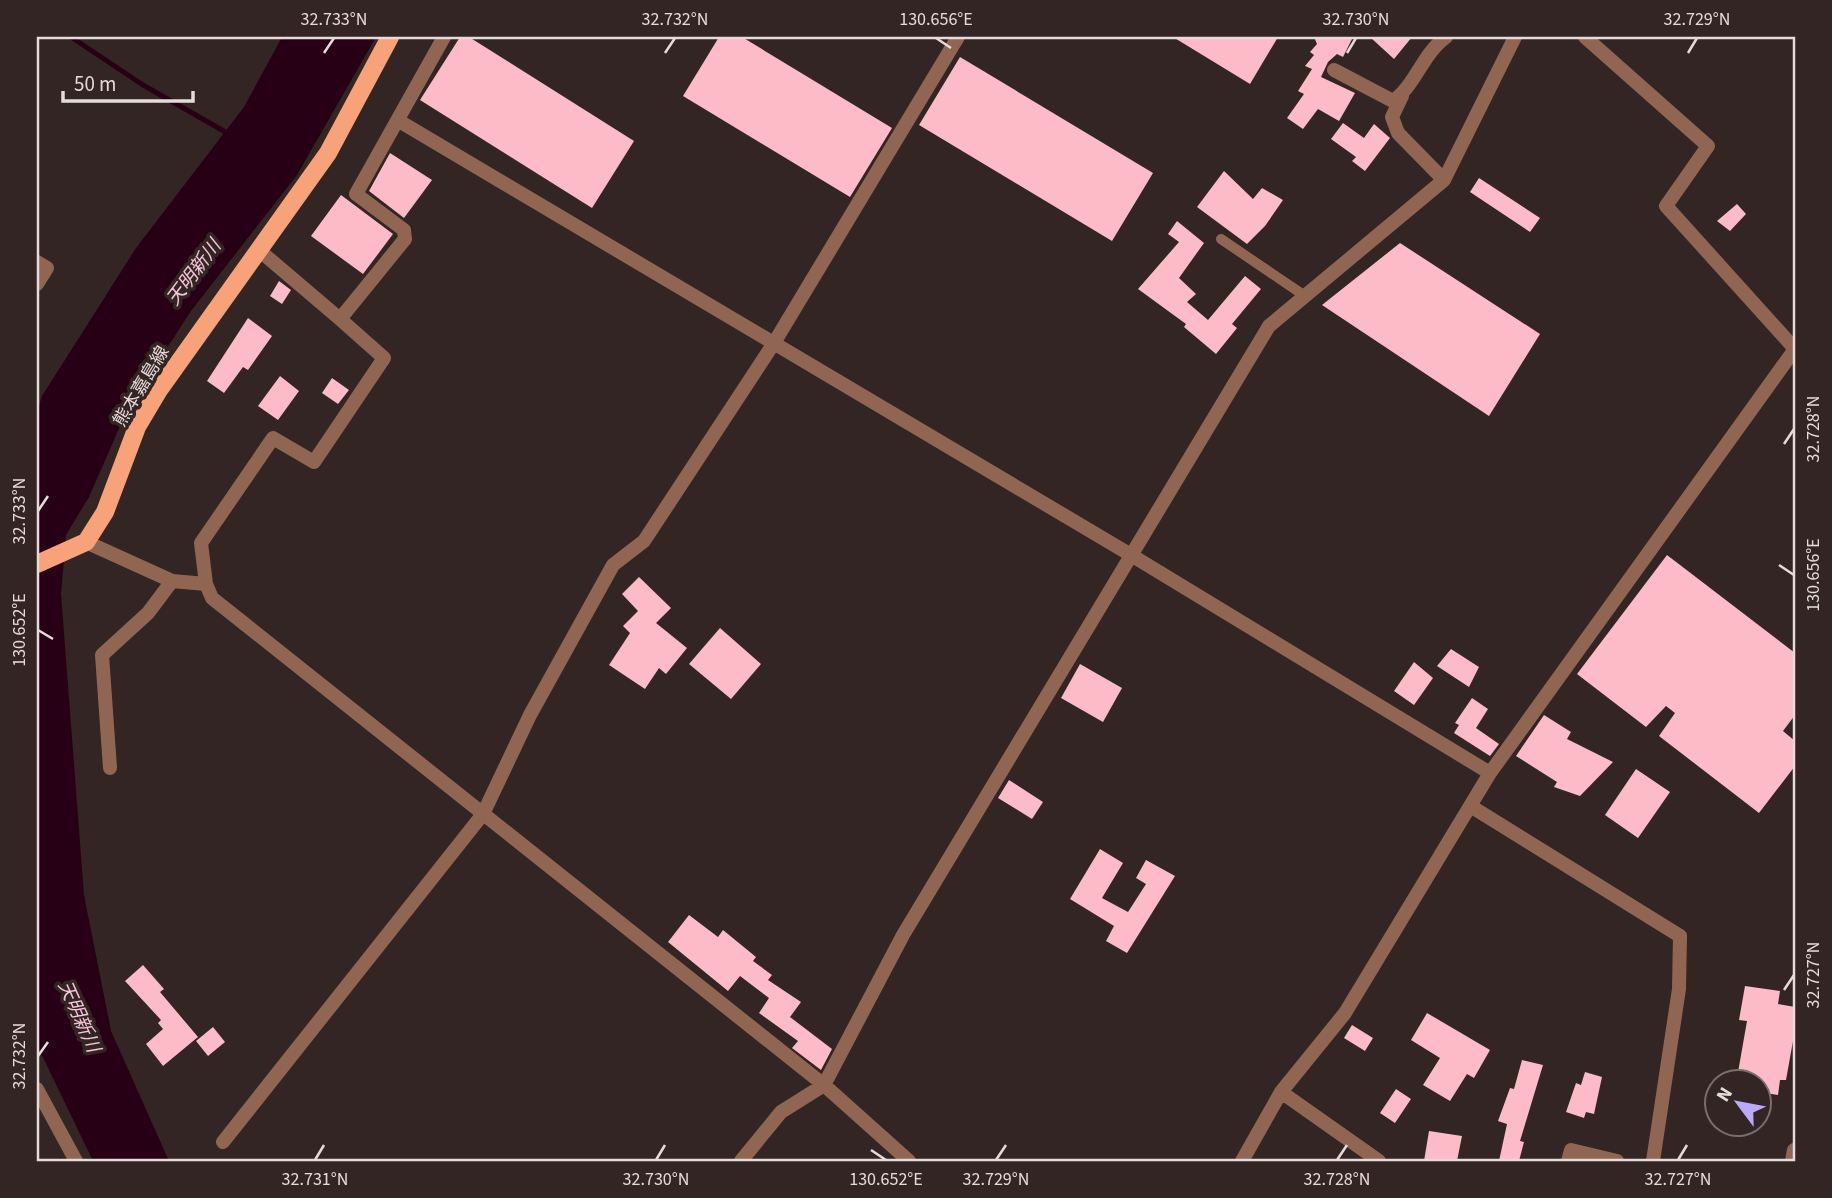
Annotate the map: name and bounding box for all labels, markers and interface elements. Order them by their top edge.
text: 32.733°N [301,7,367,32]
text: 32.732°N [642,7,708,32]
text: 130.656°E [899,7,973,32]
text: 32.730°N [1323,7,1389,32]
text: 32.729°N [1664,7,1730,32]
scale bar [63,60,192,104]
text: 50 m [74,69,116,99]
water label: 天明新川 [161,233,229,311]
street label: 熊本嘉島線 [108,341,175,431]
text: 32.728°N [1801,396,1826,462]
text: 32.733°N [7,478,32,544]
text: 130.656°E [1801,538,1826,612]
text: 130.652°E [7,593,32,667]
text: 32.727°N [1801,942,1826,1008]
water label: 天明新川 [51,976,107,1059]
text: 32.732°N [7,1023,32,1089]
north arrow [1702,1068,1772,1138]
text: N [1710,1082,1740,1107]
text: 32.731°N [282,1167,348,1192]
text: 32.730°N [623,1167,689,1192]
text: 130.652°E [849,1167,923,1192]
text: 32.729°N [963,1167,1029,1192]
text: 32.728°N [1304,1167,1370,1192]
text: 32.727°N [1645,1167,1711,1192]

